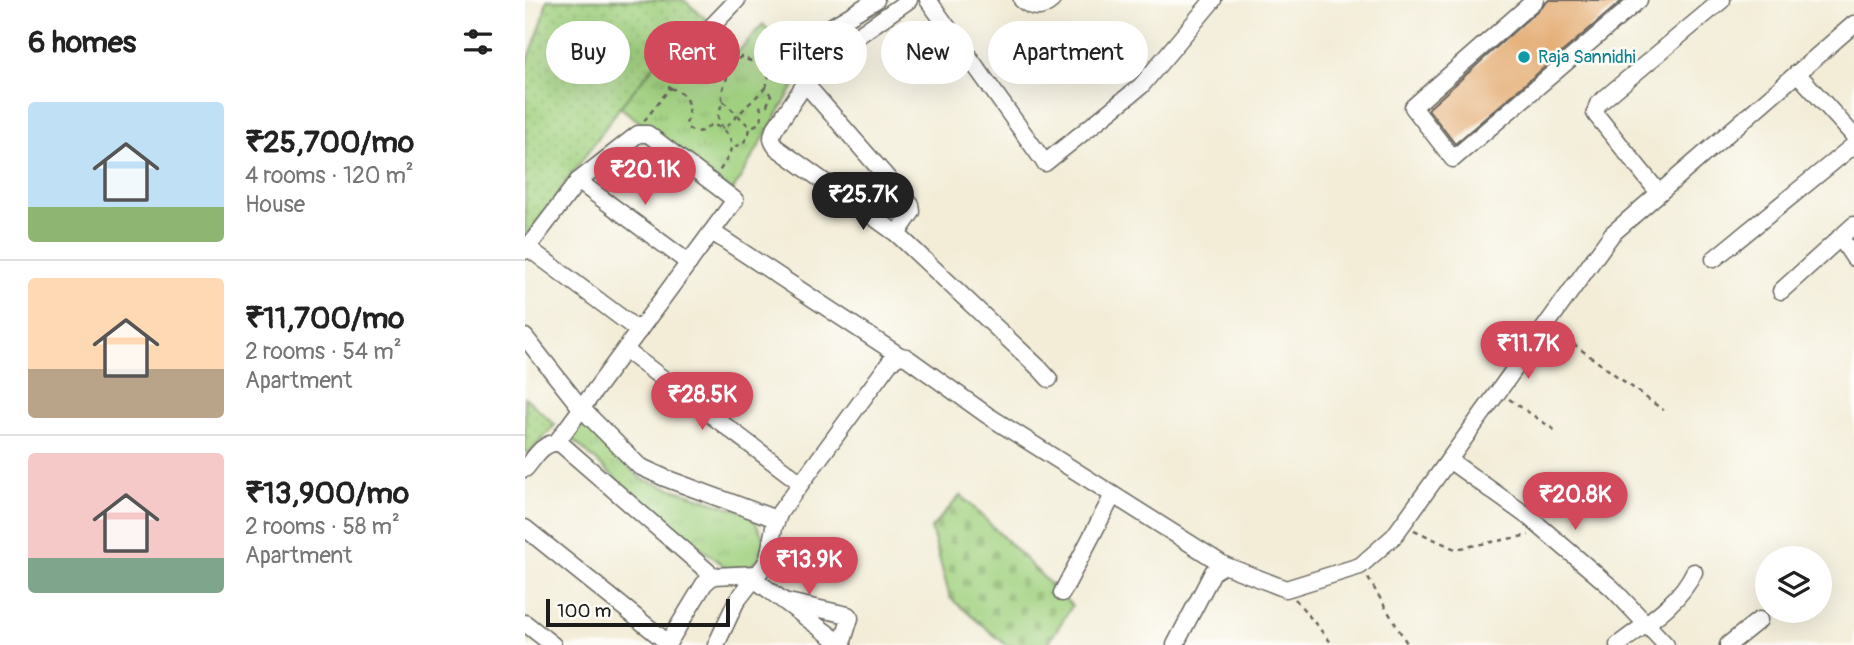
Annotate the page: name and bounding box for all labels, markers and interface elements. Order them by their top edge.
chip: Buy [546,21,630,84]
chip: Rent [644,21,740,84]
chip: Filters [754,21,867,84]
chip: New [881,21,974,84]
chip: Apartment [988,21,1148,84]
icon: filters [459,23,497,61]
text: 6 homes [28,24,136,61]
place label: Raja Sannidhi [1538,46,1636,69]
marker: Raja Sannidhi [1516,49,1532,65]
text: ₹25,700/mo [245,124,414,161]
icon: home [84,130,168,214]
pin: ₹20.1K [588,148,702,207]
text: ₹20.1K [610,155,680,184]
text: 4 rooms · 120 m² [245,161,414,190]
pin: ₹25.7K [806,173,920,232]
text: ₹25.7K [828,180,898,209]
text: House [245,190,305,219]
text: ₹11,700/mo [245,300,404,337]
icon: home [84,306,168,390]
pin: ₹11.7K [1471,322,1585,381]
text: ₹11.7K [1497,329,1559,358]
text: 2 rooms · 54 m² [245,337,402,366]
text: Apartment [245,366,352,395]
pin: ₹28.5K [645,372,759,432]
text: ₹28.5K [667,380,737,409]
pin: ₹20.8K [1518,472,1632,532]
text: ₹13,900/mo [245,475,409,512]
text: ₹20.8K [1539,480,1611,509]
icon: home [84,481,168,565]
text: 2 rooms · 58 m² [245,512,400,541]
pin: ₹13.9K [752,538,866,597]
text: Apartment [245,541,352,570]
text: ₹13.9K [776,545,842,574]
map controls [1755,546,1832,623]
button: layers [1755,546,1832,623]
scale bar [546,596,730,628]
text: 100 m [557,599,611,623]

